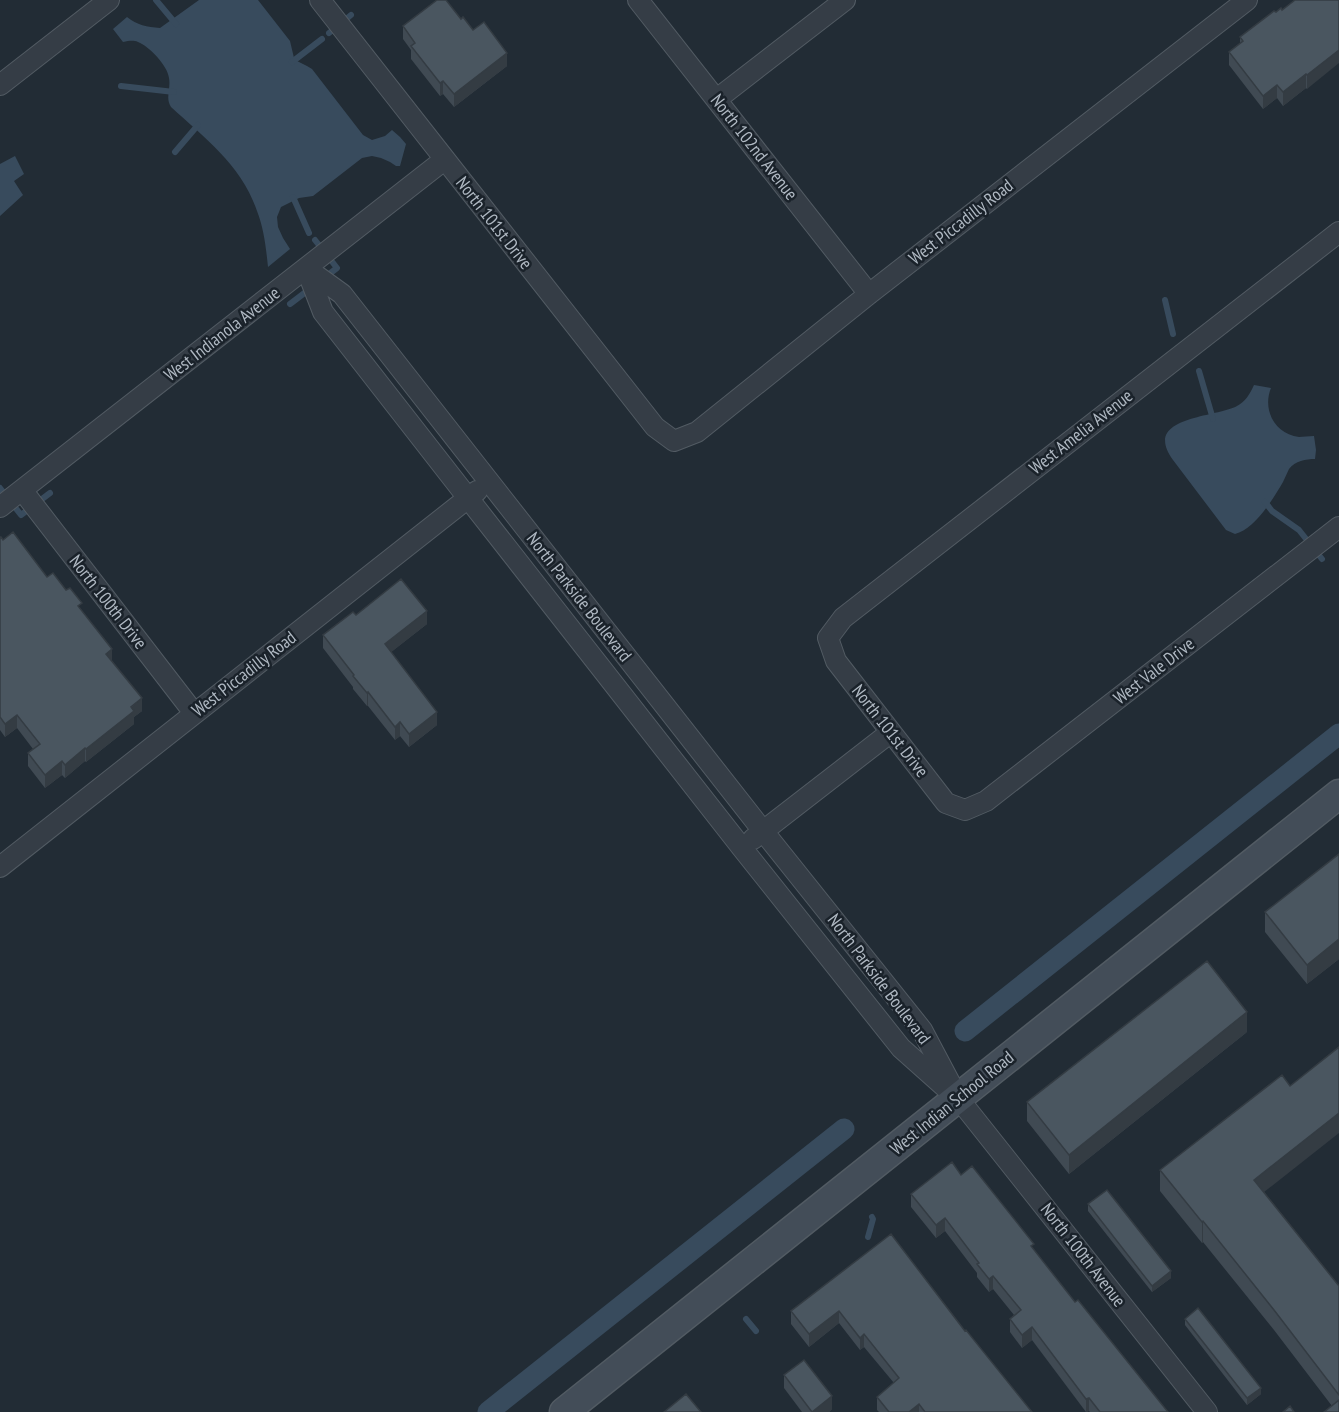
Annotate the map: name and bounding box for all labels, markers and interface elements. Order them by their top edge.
street label: North 102nd Avenue [706,89,803,204]
street label: North 101st Drive [451,172,538,274]
street label: West Piccadilly Road [904,174,1018,270]
street label: West Indianola Avenue [159,281,284,386]
street label: West Amelia Avenue [1024,384,1137,479]
street label: North Parkside Boulevard [522,528,637,666]
street label: North 100th Drive [64,550,152,653]
street label: West Piccadilly Road [187,626,301,722]
street label: West Vale Drive [1109,632,1199,709]
street label: North 101st Drive [847,680,934,782]
street label: North Parkside Boulevard [823,909,936,1049]
street label: West Indian School Road [885,1046,1018,1160]
street label: North 100th Avenue [1036,1198,1131,1311]

